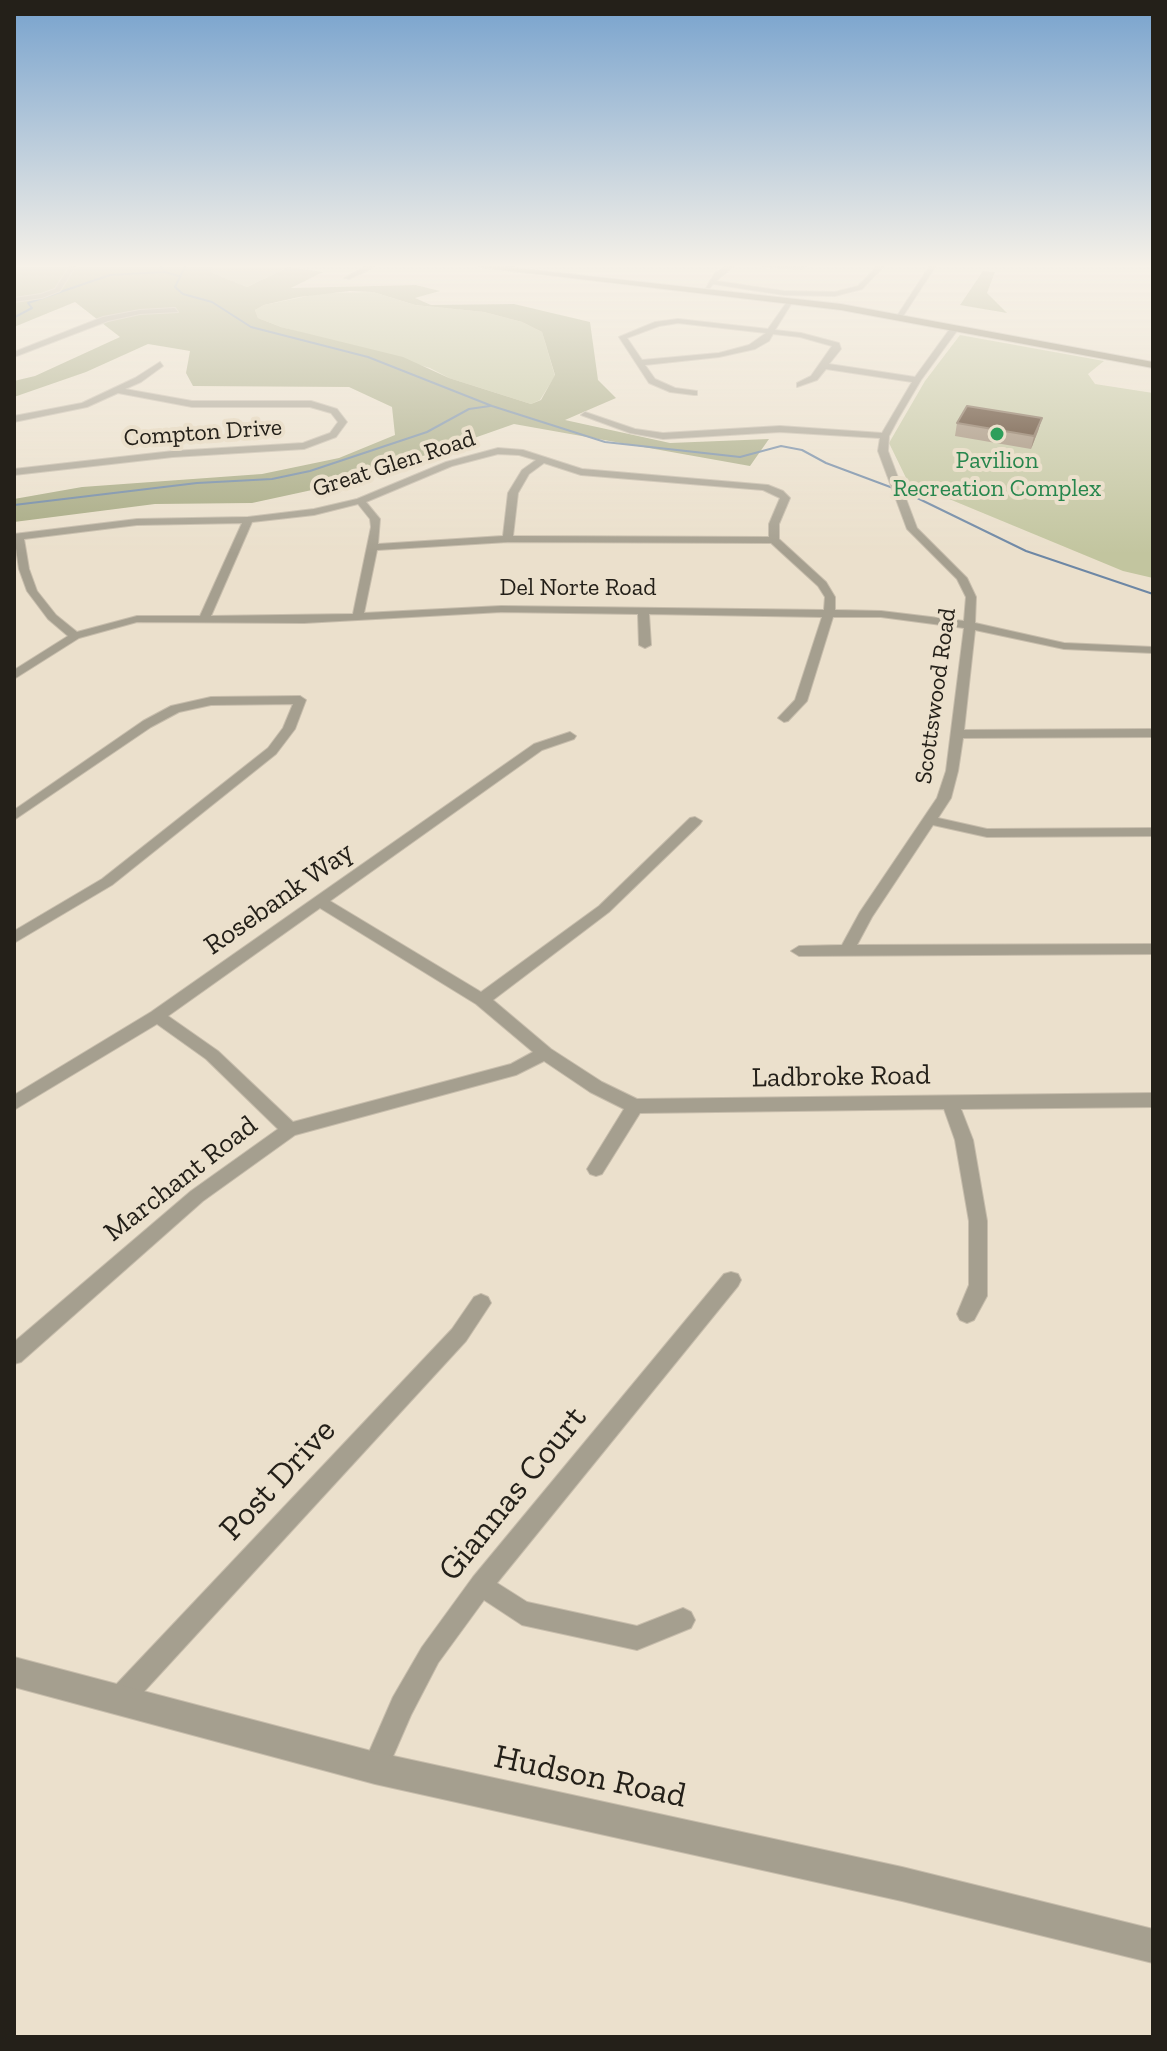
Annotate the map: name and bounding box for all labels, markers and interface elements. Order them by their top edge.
street label: Compton Drive [123,413,283,453]
street label: Great Glen Road [309,424,479,504]
marker: Pavilion Recreation Complex [988,425,1006,443]
place label: Pavilion Recreation Complex [893,447,1101,503]
street label: Del Norte Road [500,574,656,602]
street label: Scottswood Road [909,606,963,786]
street label: Rosebank Way [198,835,360,963]
street label: Ladbroke Road [751,1059,931,1095]
street label: Marchant Road [98,1109,264,1249]
street label: Giannas Court [430,1398,596,1590]
street label: Post Drive [211,1411,345,1549]
street label: Hudson Road [490,1737,690,1817]

